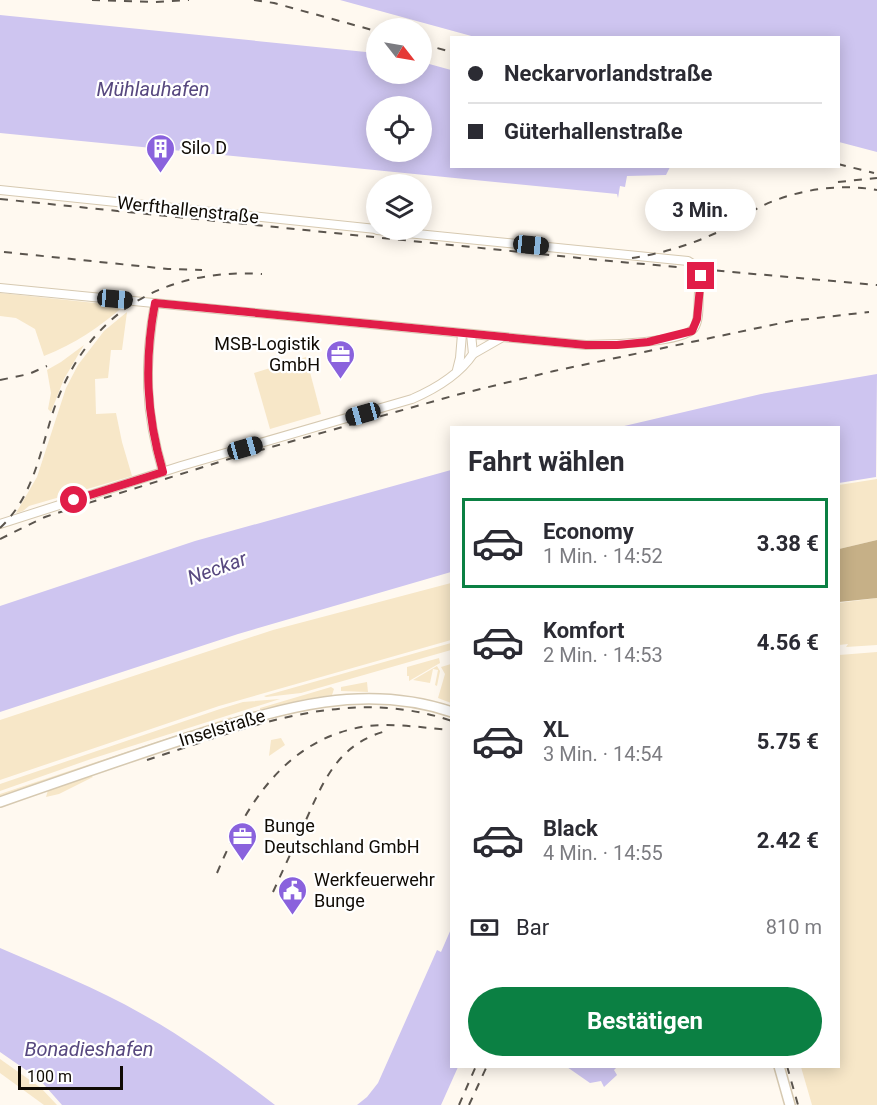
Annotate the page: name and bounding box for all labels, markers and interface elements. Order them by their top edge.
north arrow [366,18,432,84]
map controls [366,18,432,240]
text: Neckarvorlandstraße [504,61,712,86]
water label: Mühlauhafen [96,77,210,101]
button: locate [366,96,432,162]
text: Güterhallenstraße [504,119,683,144]
building icon: Silo D [144,132,176,174]
place label: Silo D [181,137,227,158]
button: layers [366,174,432,240]
callout: 3 Min. [646,189,756,231]
street label: Werfthallenstraße [116,192,260,227]
text: 3 Min. [672,198,729,222]
car [512,234,550,256]
route end [687,262,714,289]
car [96,288,134,310]
place label: MSB-Logistik GmbH [214,333,321,375]
office icon: MSB-Logistik GmbH [325,338,357,380]
car [343,400,383,428]
car [225,434,265,462]
text: Fahrt wählen [468,446,625,478]
route start [60,486,87,513]
icon: car [471,516,525,570]
text: Economy [543,519,634,544]
text: 3.38 € [757,531,819,556]
text: 1 Min. · 14:52 [543,544,663,568]
water label: Neckar [184,546,251,590]
icon: car [471,615,525,669]
text: Komfort [543,618,625,643]
text: 4.56 € [757,630,819,655]
text: 2 Min. · 14:53 [543,643,663,667]
street label: Inselstraße [176,704,267,751]
icon: car [471,714,525,768]
text: XL [543,717,569,742]
text: 5.75 € [757,729,819,754]
text: 3 Min. · 14:54 [543,742,663,766]
icon: car [471,813,525,867]
place label: Bunge Deutschland GmbH [264,815,420,857]
text: Black [543,816,598,841]
office icon: Bunge Deutschland GmbH [227,820,259,862]
text: 2.42 € [757,828,819,853]
text: 4 Min. · 14:55 [543,841,663,865]
place label: Werkfeuerwehr Bunge [314,869,435,911]
public building icon: Werkfeuerwehr Bunge [277,874,309,916]
icon: cash [468,911,501,944]
text: Bar [516,915,549,940]
text: 810 m [766,915,822,939]
button: Bestätigen [468,987,822,1056]
water label: Bonadieshafen [24,1037,154,1061]
scale bar [18,1063,123,1090]
text: 100 m [27,1067,72,1086]

